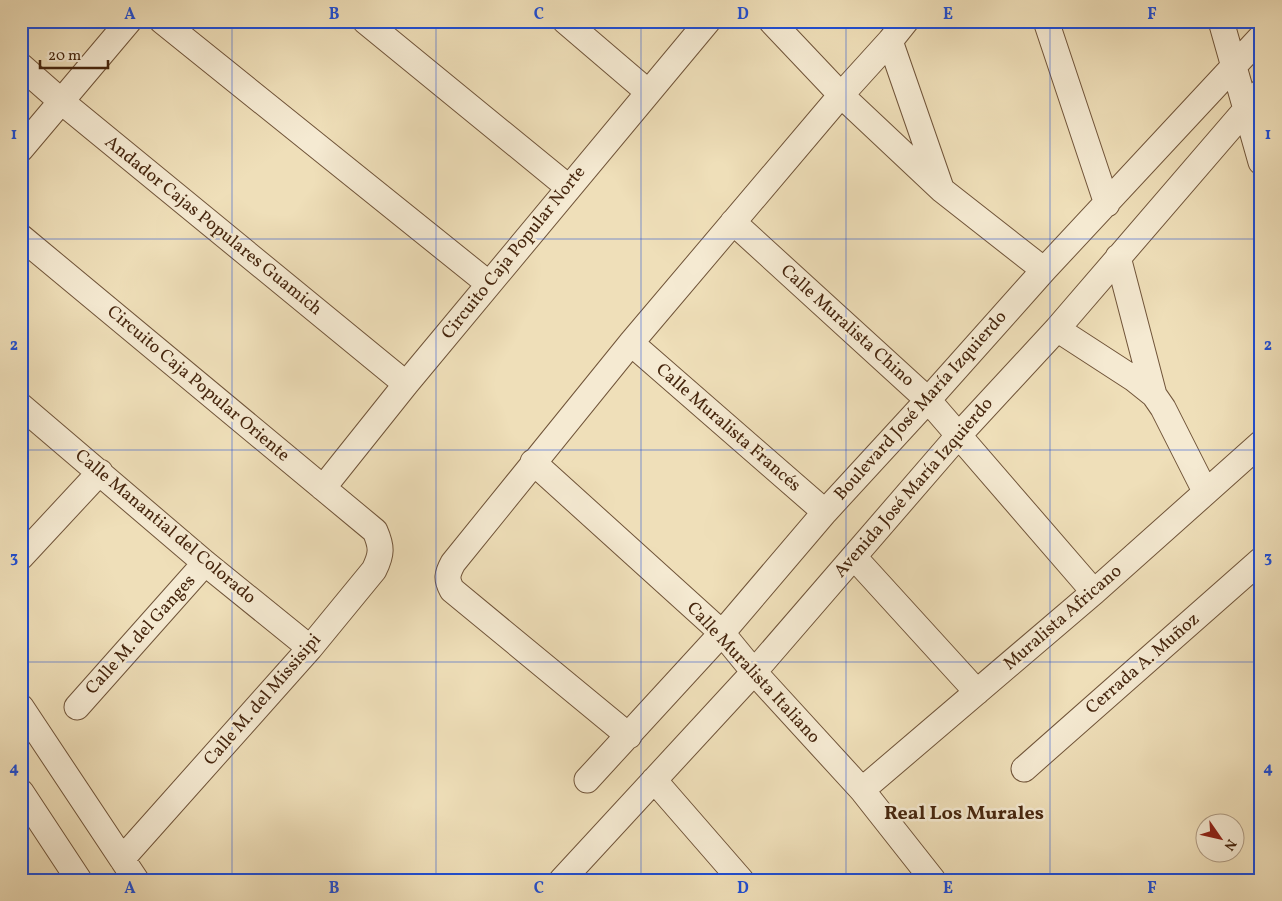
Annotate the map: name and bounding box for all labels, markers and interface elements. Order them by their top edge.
text: A [124,4,136,26]
text: B [329,4,340,26]
text: C [534,4,544,26]
text: D [737,4,749,26]
text: E [943,4,953,26]
text: F [1147,4,1157,26]
scale bar [40,38,108,70]
text: 20 m [48,46,81,67]
text: 1 [11,124,17,146]
text: 1 [1265,124,1271,146]
street label: Andador Cajas Populares Guamich [99,130,327,322]
street label: Circuito Caja Popular Norte [436,161,592,345]
street label: Calle Muralista Chino [775,259,919,393]
street label: Circuito Caja Popular Oriente [101,300,295,468]
street label: Boulevard José María Izquierdo [829,306,1013,506]
text: 2 [10,335,18,357]
text: 2 [1264,335,1272,357]
street label: Calle Muralista Francés [650,358,806,498]
street label: Avenida José María Izquierdo [829,392,999,584]
street label: Calle Manantial del Colorado [69,444,261,610]
text: 3 [10,547,18,569]
text: 3 [1264,547,1272,569]
street label: Muralista Africano [998,560,1128,676]
street label: Calle M. del Ganges [80,569,202,701]
street label: Calle Muralista Italiano [681,597,825,749]
street label: Cerrada A. Muñoz [1081,608,1205,720]
street label: Calle M. del Missisipi [199,628,327,772]
text: 4 [9,758,19,780]
text: 4 [1263,758,1273,780]
district label: Real Los Murales [884,800,1044,828]
north arrow [1194,814,1244,864]
text: N [1219,835,1240,854]
text: A [124,878,136,900]
text: B [329,878,340,900]
text: C [534,878,544,900]
text: D [737,878,749,900]
text: E [943,878,953,900]
text: F [1147,878,1157,900]

